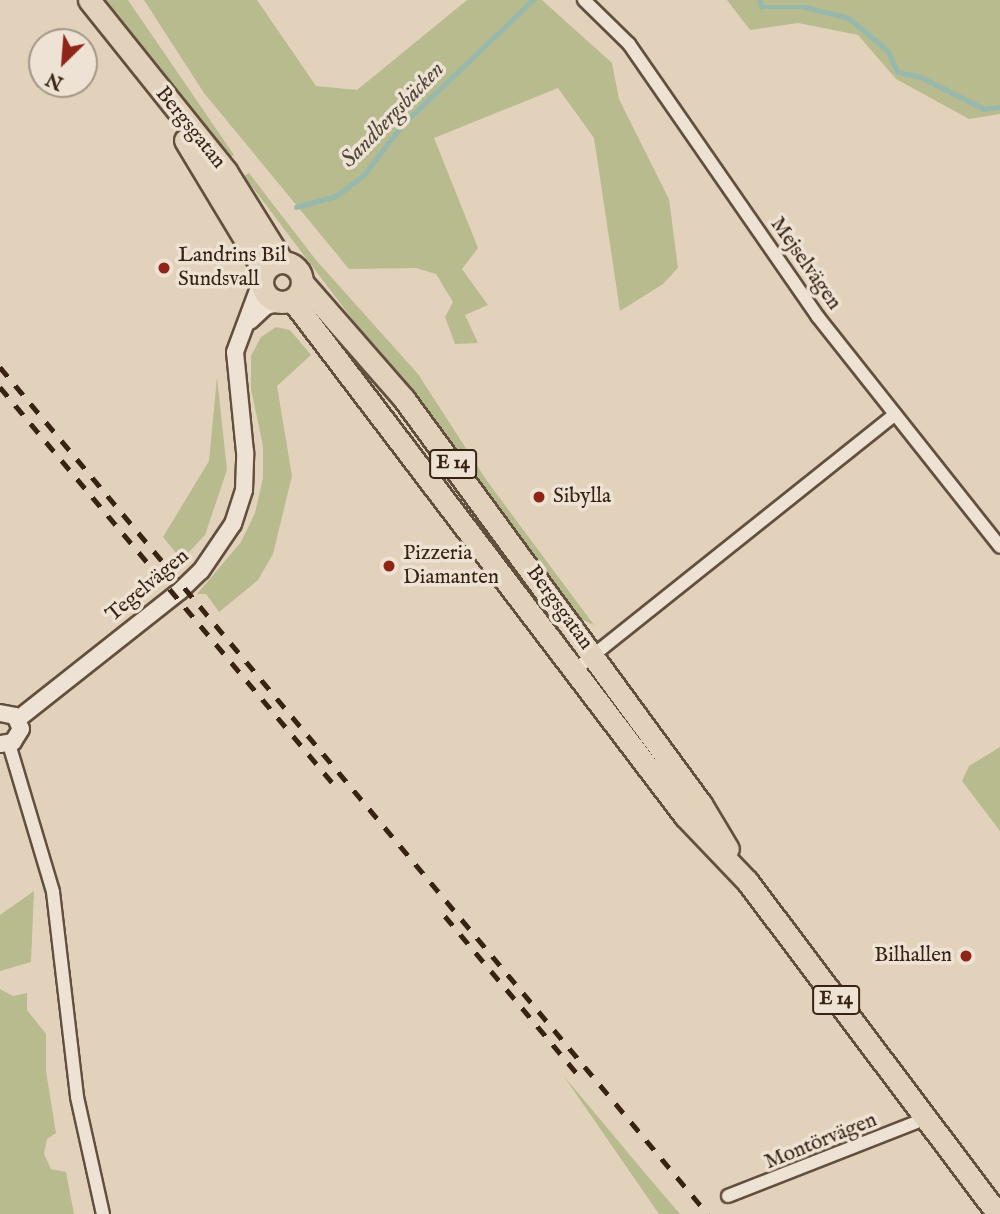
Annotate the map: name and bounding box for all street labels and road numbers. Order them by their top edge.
street label: Bergsgatan [149,82,231,174]
street label: Mejselvägen [764,213,846,315]
road number: E 14 [428,449,477,480]
street label: Tegelvägen [102,544,194,628]
street label: Bergsgatan [520,561,598,655]
road number: E 14 [812,984,860,1016]
street label: Montörvägen [761,1108,881,1176]

